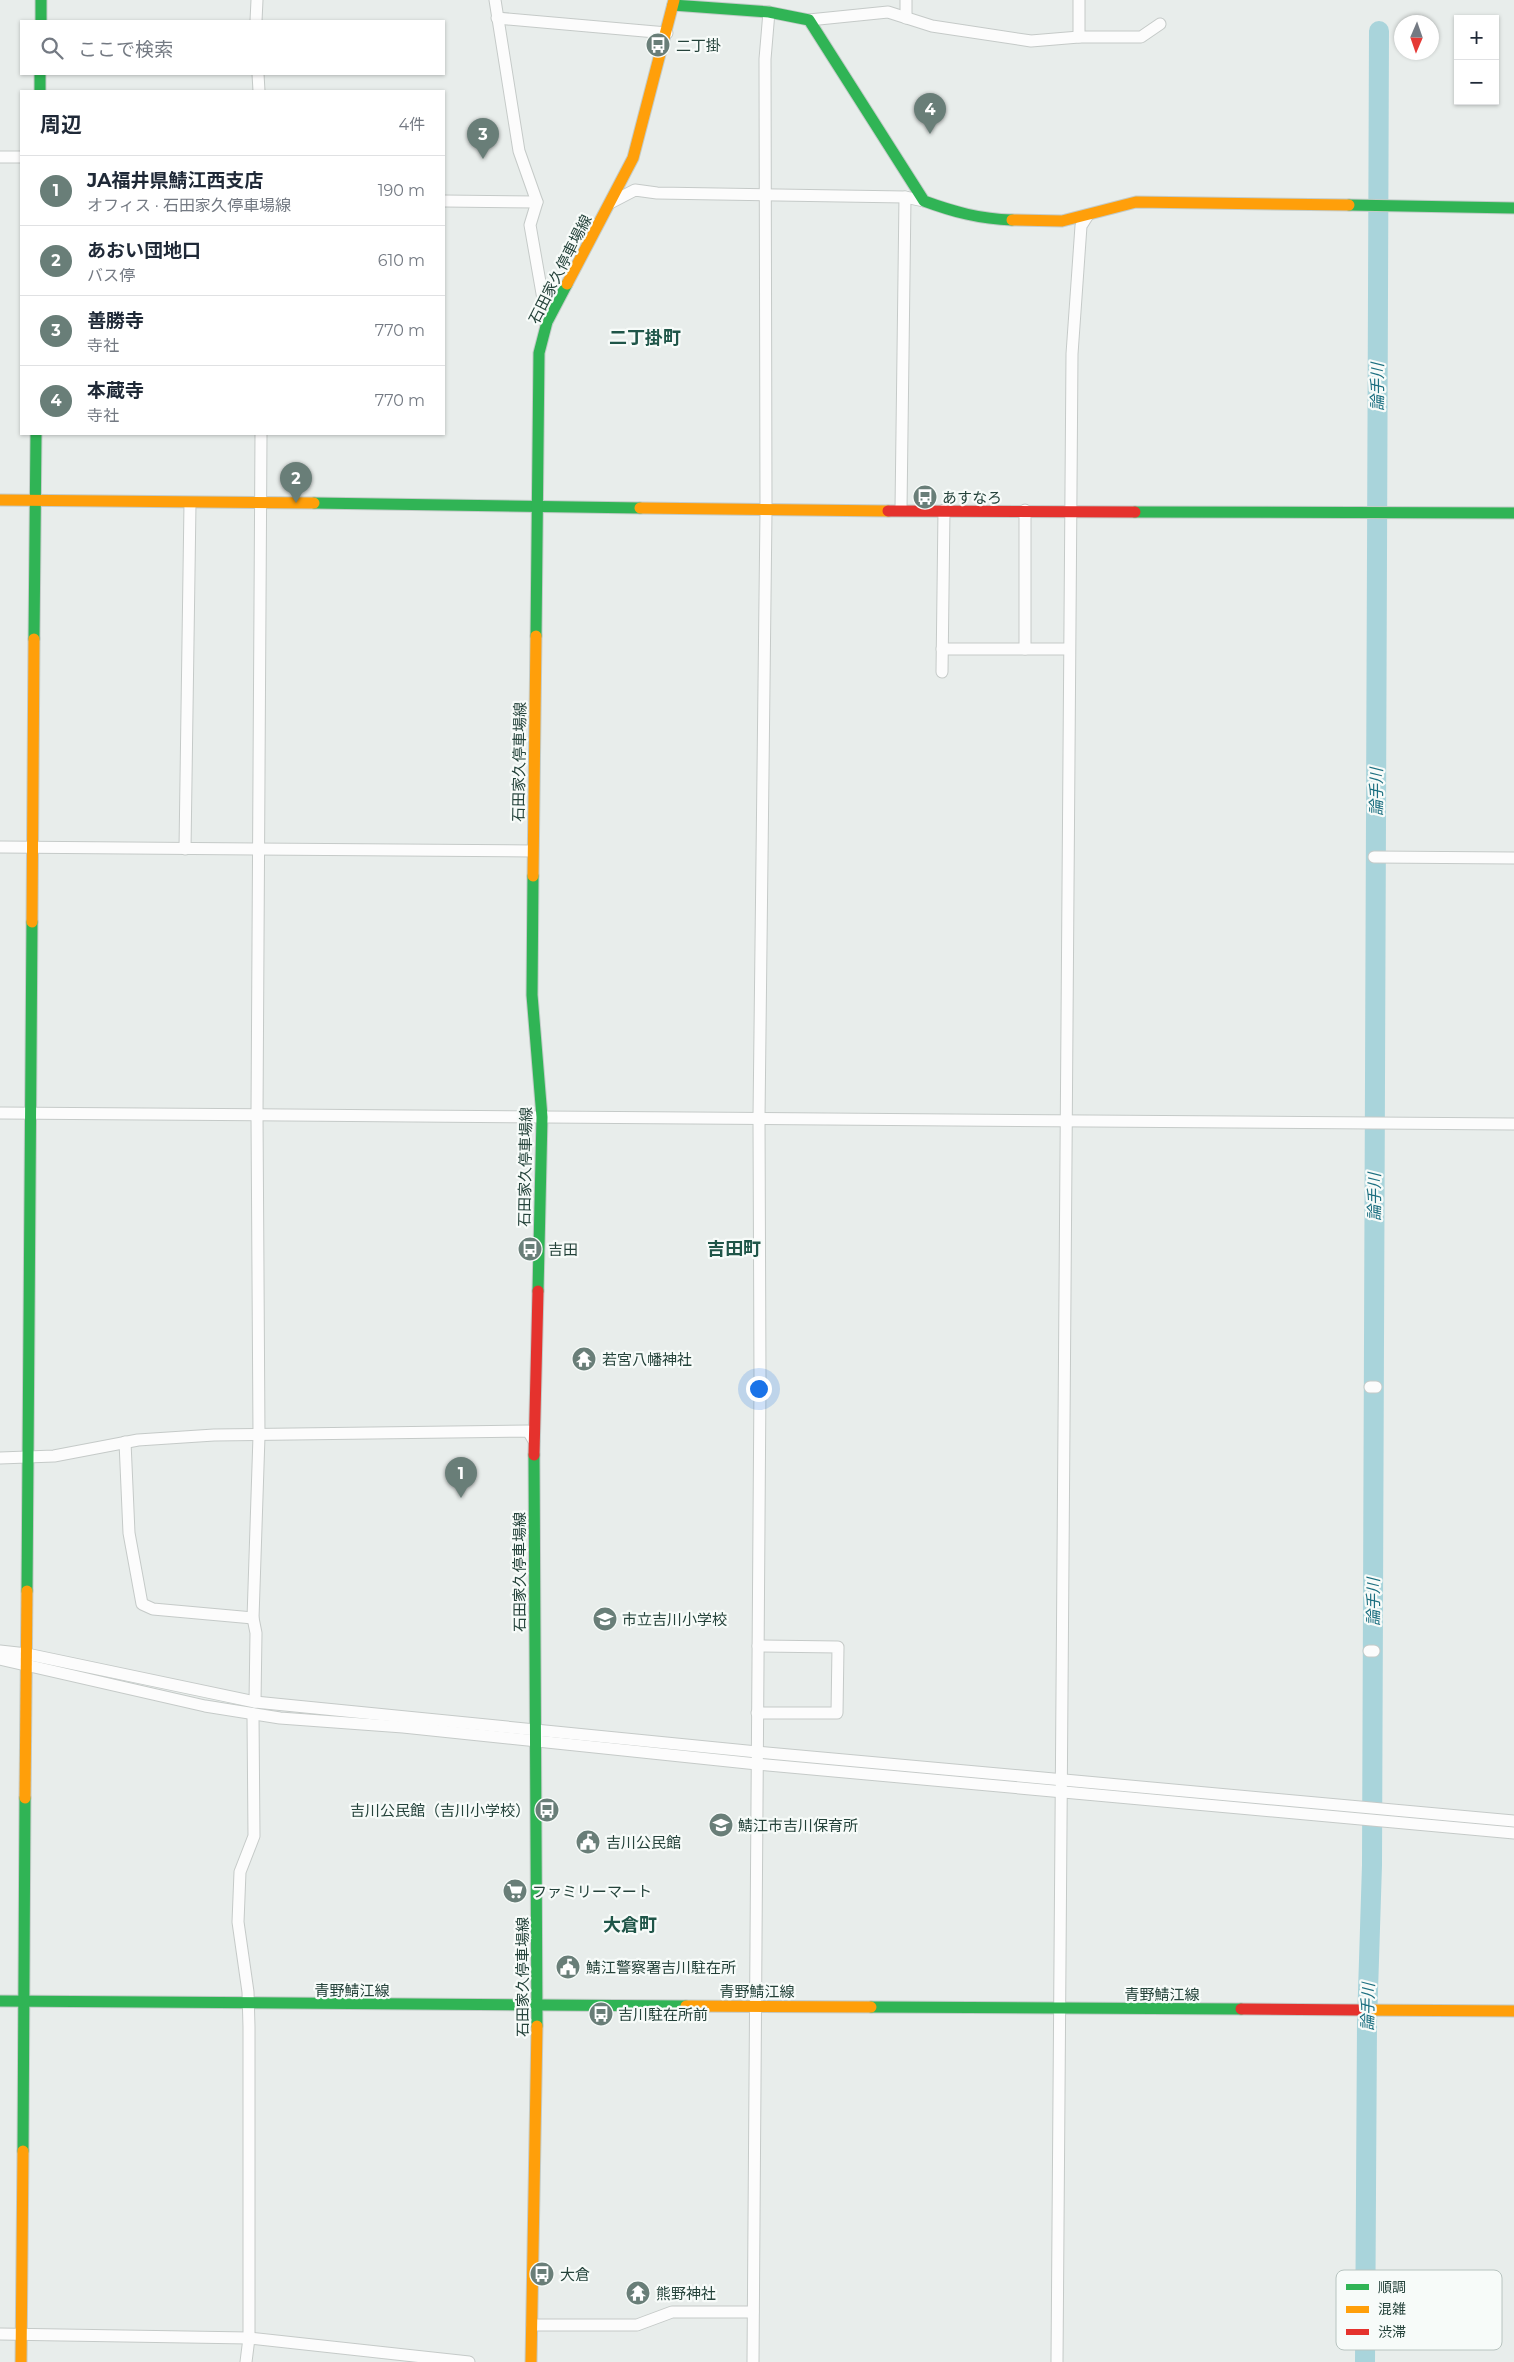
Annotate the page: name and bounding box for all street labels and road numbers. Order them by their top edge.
street label: 石田家久停車場線 [524,211,596,327]
street label: 石田家久停車場線 [508,702,530,822]
street label: 石田家久停車場線 [514,1107,536,1227]
street label: 石田家久停車場線 [510,1512,529,1632]
street label: 石田家久停車場線 [513,1917,532,2037]
street label: 青野鯖江線 [314,1981,390,2000]
street label: 青野鯖江線 [719,1982,795,2001]
street label: 青野鯖江線 [1124,1985,1200,2004]

